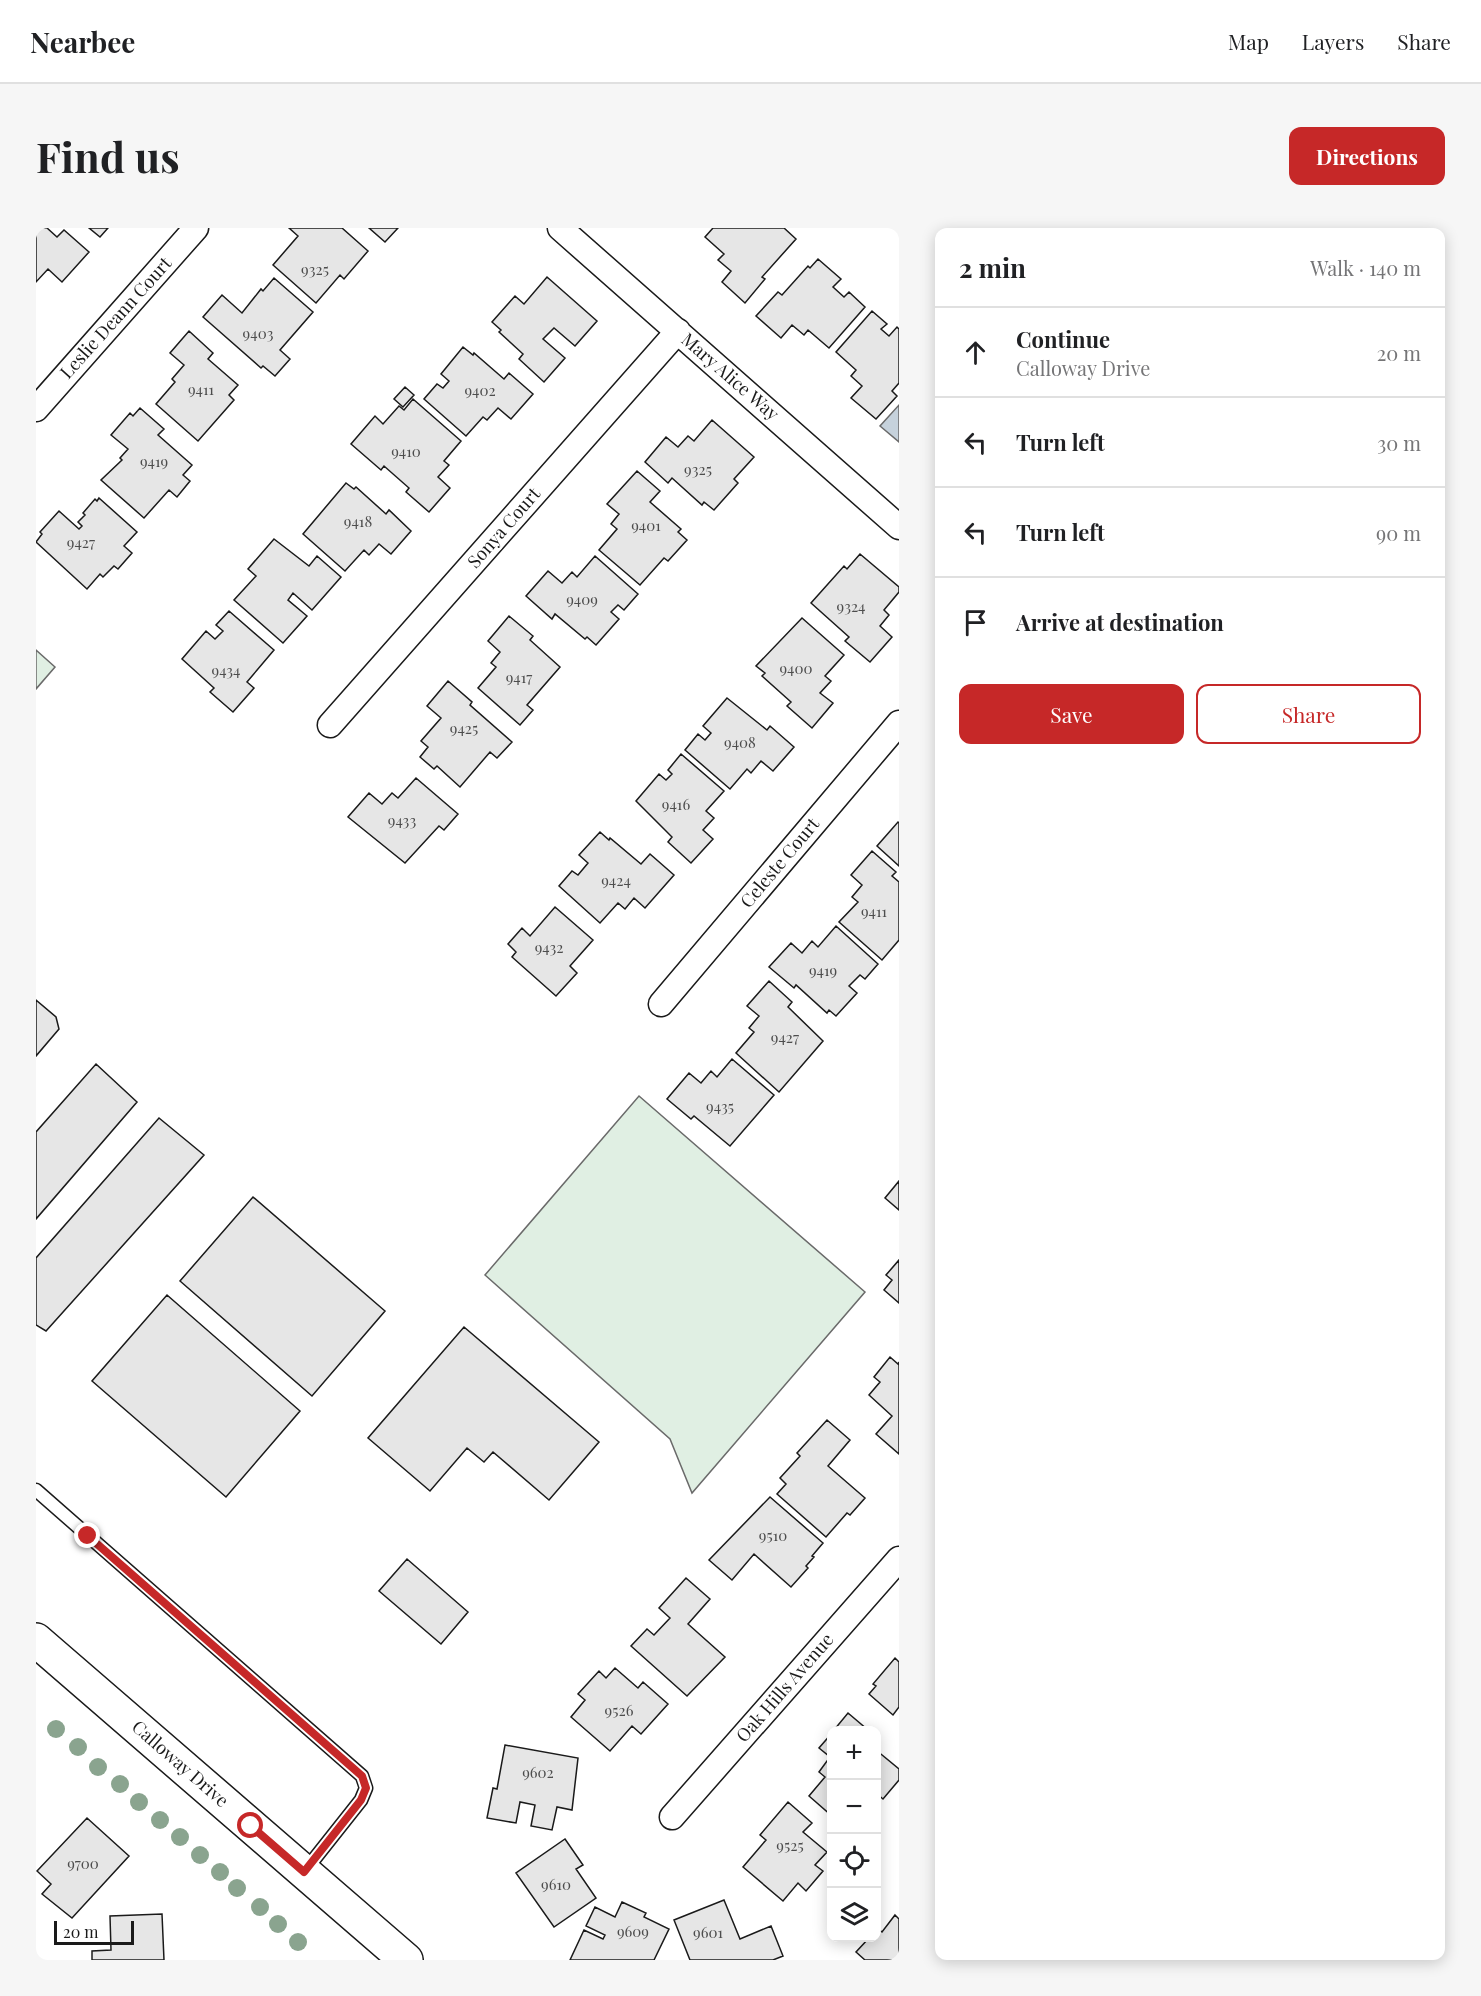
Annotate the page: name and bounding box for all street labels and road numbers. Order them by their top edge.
street label: Leslie Deann Court [54,251,177,383]
street label: Mary Alice Way [677,327,785,425]
street label: Sonya Court [462,481,545,573]
street label: Celeste Court [734,812,824,912]
street label: Oak Hills Avenue [730,1628,838,1747]
street label: Calloway Drive [127,1715,234,1812]

